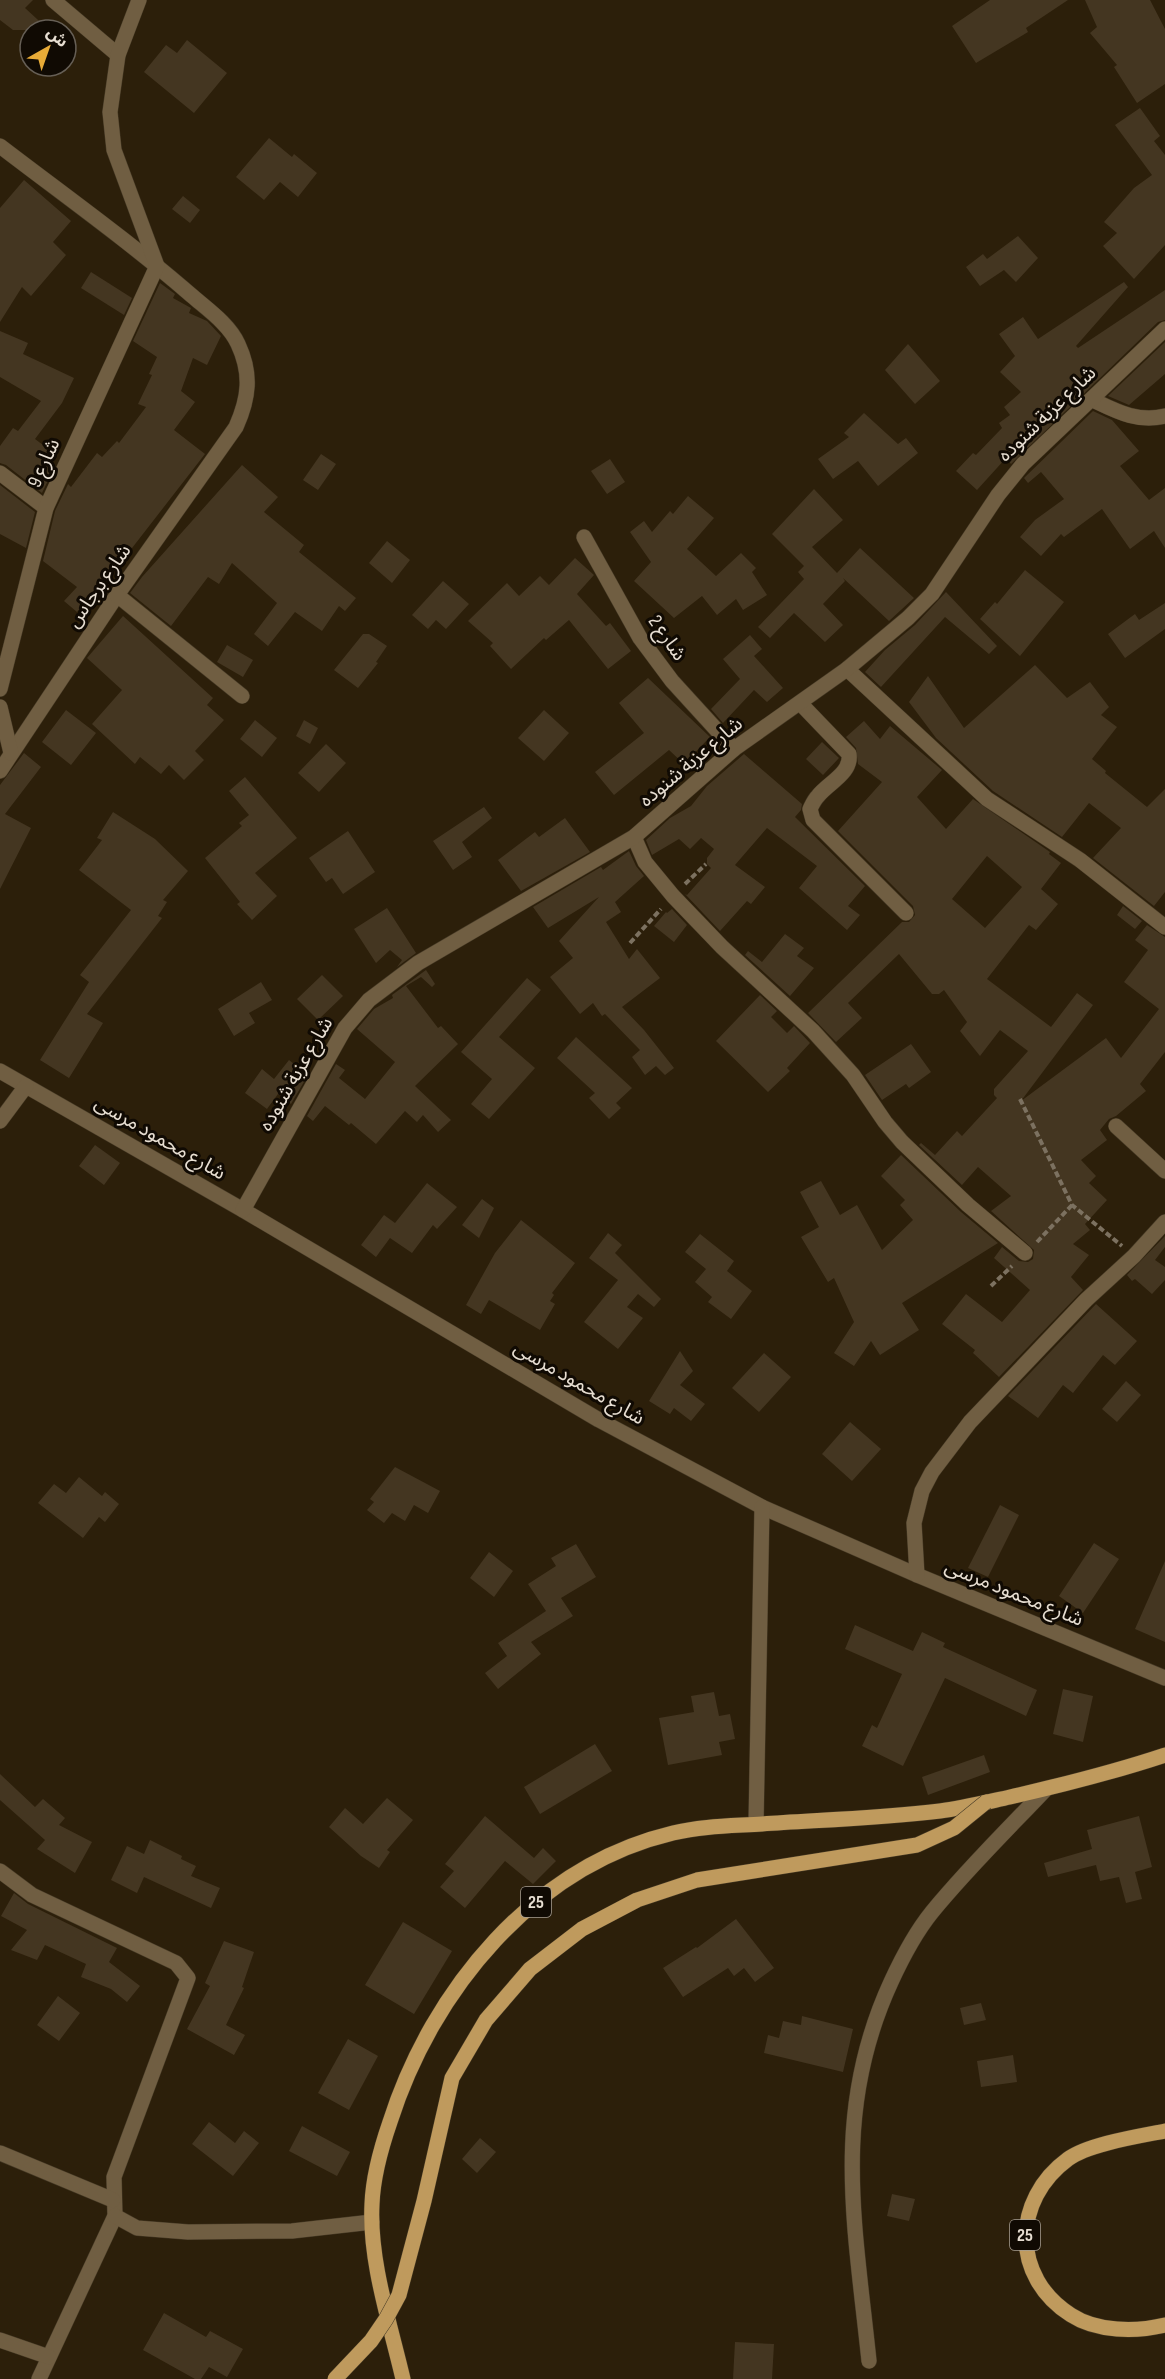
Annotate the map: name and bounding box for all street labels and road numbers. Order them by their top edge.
street label: شارع عزبة شنوده [993,361,1103,468]
street label: شارع 9 [23,435,67,492]
street label: شارع برجاس [62,540,138,634]
street label: شارع 2 [641,610,691,667]
street label: شارع عزبة شنوده [634,712,749,814]
street label: شارع عزبة شنوده [254,1013,340,1136]
street label: شارع محمود مرسى [89,1091,230,1187]
street label: شارع محمود مرسى [508,1336,649,1432]
street label: شارع محمود مرسى [940,1554,1087,1634]
road number: 25 [521,1887,551,1917]
road number: 25 [1010,2220,1040,2250]

